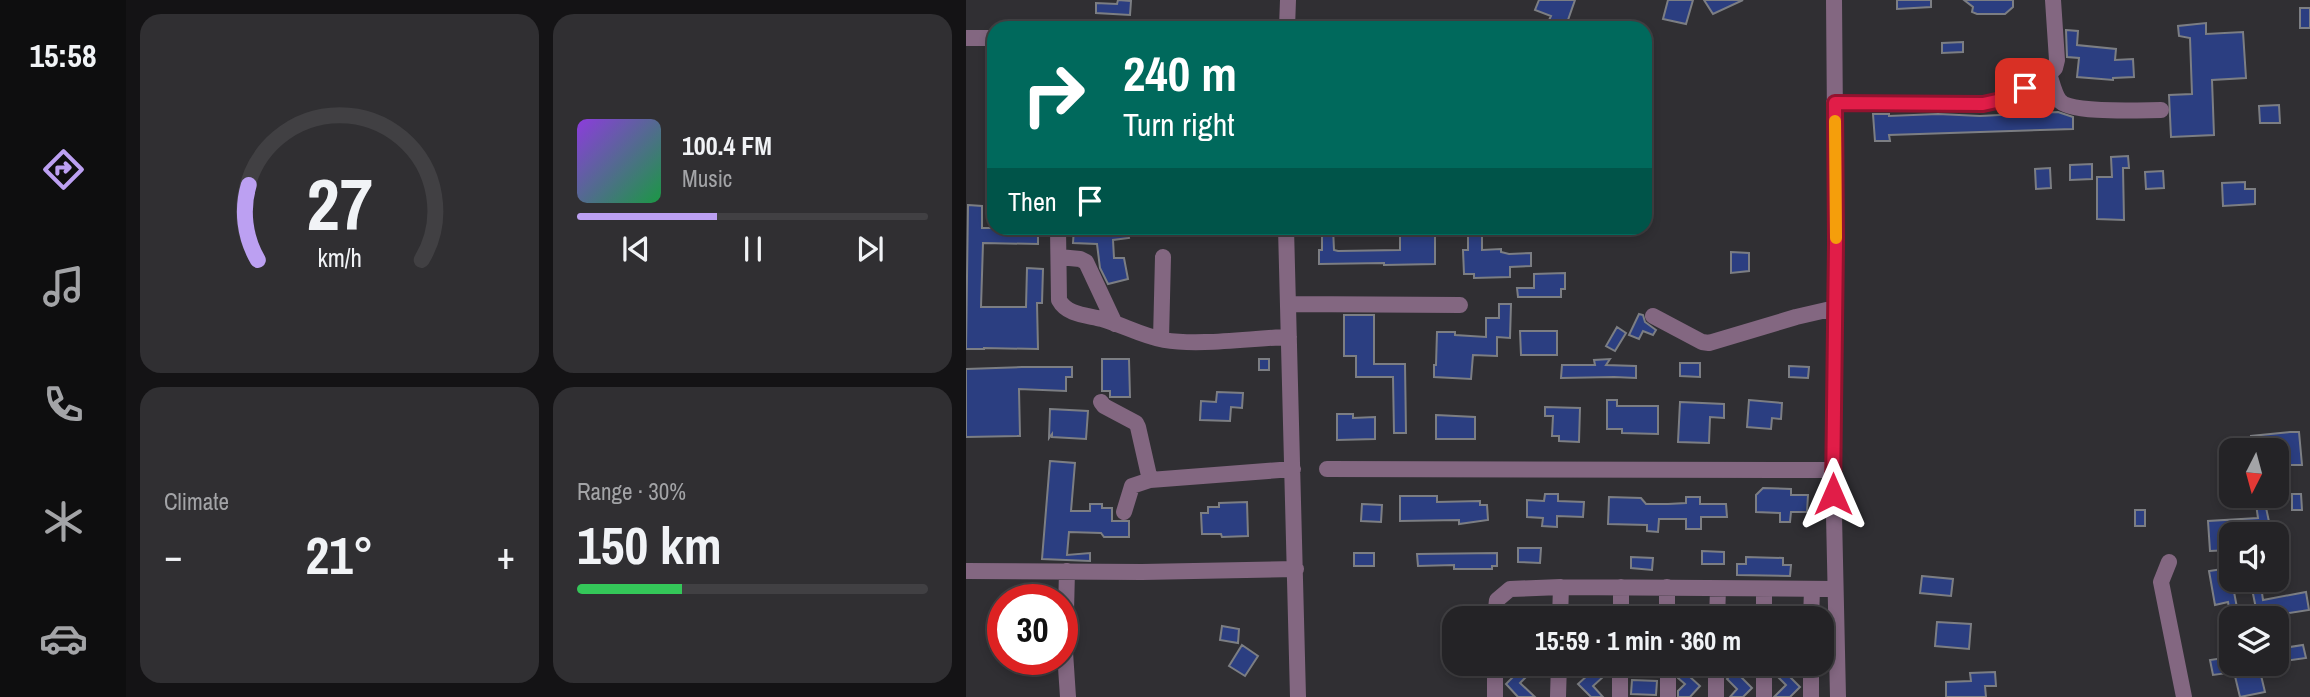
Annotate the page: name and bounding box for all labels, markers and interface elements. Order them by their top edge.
text: 15:58 [29,34,97,77]
text: 240 m [1123,40,1237,106]
icon: right [1008,49,1099,140]
pin [1995,58,2055,118]
icon: arrive [2006,69,2044,107]
text: Turn right [1123,103,1235,146]
text: 100.4 FM [682,128,772,163]
icon: directions [39,145,88,194]
text: 27 [306,155,373,253]
text: Music [682,163,732,194]
icon: arrive [1071,182,1109,220]
text: Then [1008,184,1057,219]
icon: previous [617,230,655,268]
icon: pause [734,230,772,268]
icon: next [851,230,889,268]
text: km/h [317,241,362,275]
icon: music [39,262,88,311]
icon: phone [39,380,88,429]
north arrow [2219,438,2289,508]
map controls [2219,438,2289,676]
position arrow [1796,457,1870,531]
text: Range · 30% [577,476,686,507]
text: Climate [164,486,229,517]
icon: climate [39,497,88,546]
text: 150 km [577,510,722,580]
text: 21° [305,520,374,590]
button: sound [2219,522,2289,592]
text: − [164,530,182,581]
text: + [497,530,515,581]
speed limit sign: 30 [987,584,1078,675]
button: layers [2219,606,2289,676]
icon: car [39,614,88,663]
text: 15:59 · 1 min · 360 m [1535,623,1741,658]

